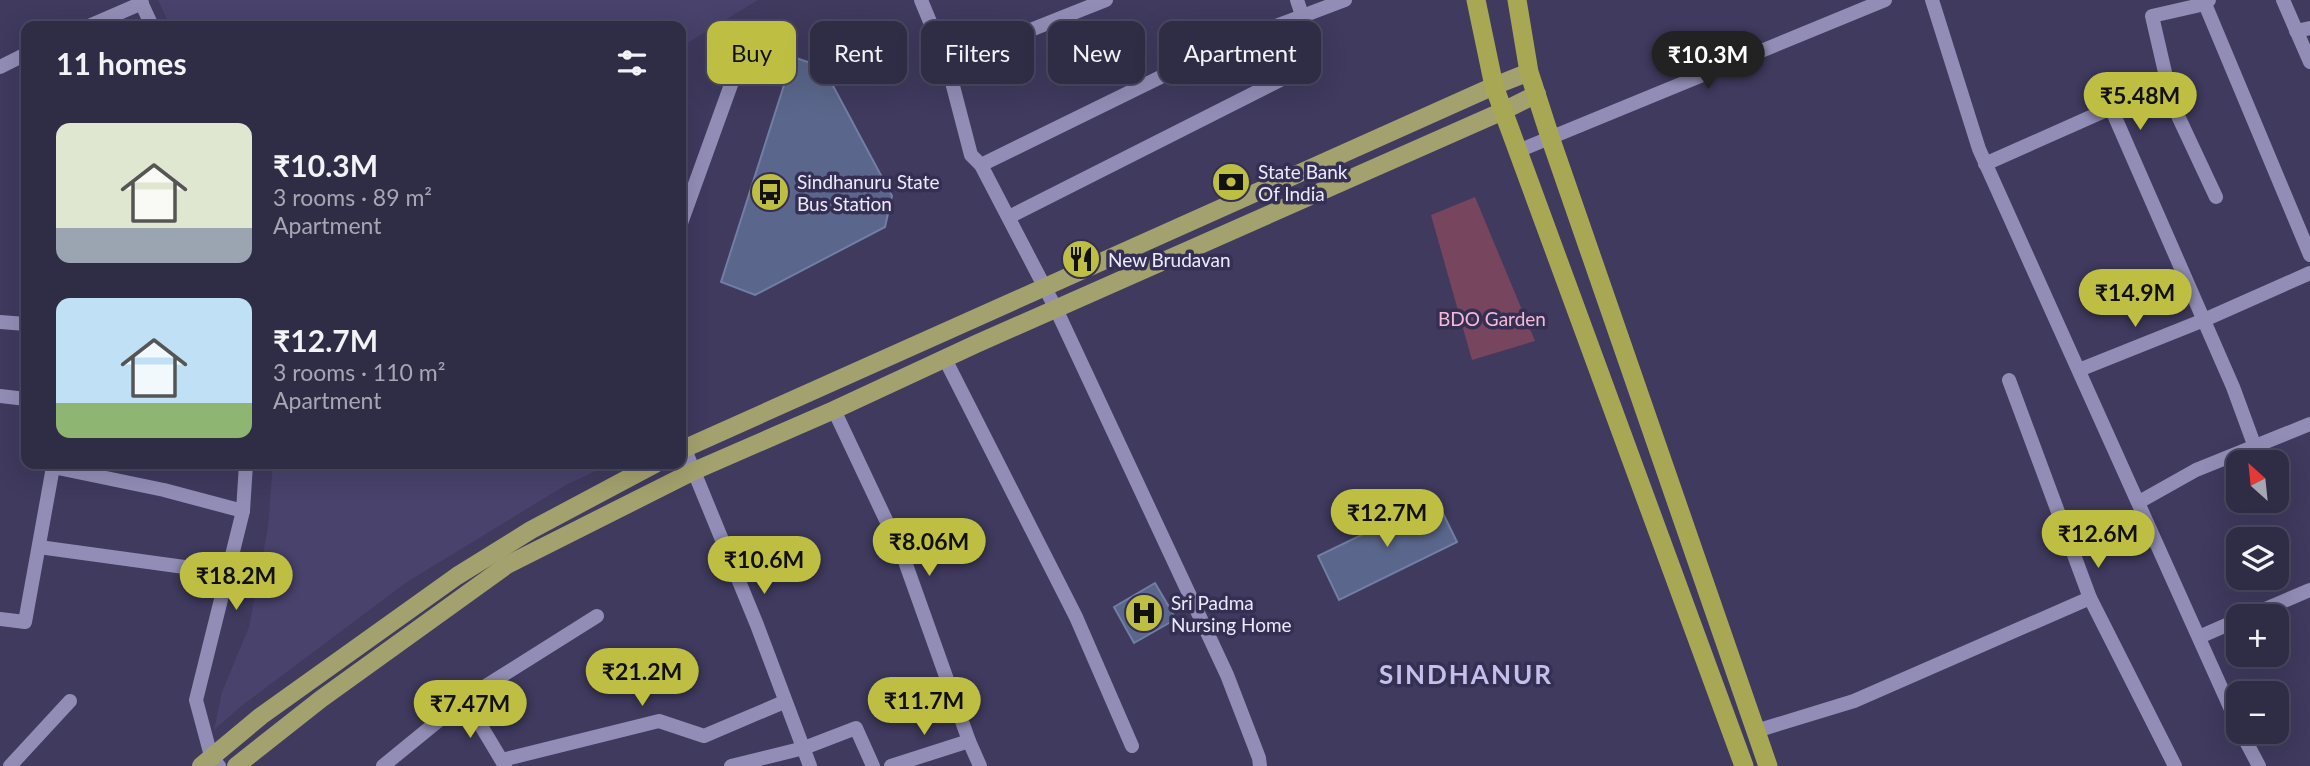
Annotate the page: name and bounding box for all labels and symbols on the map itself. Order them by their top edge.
pin: ₹10.3M [1651,32,1765,91]
pin: ₹5.48M [2083,72,2197,132]
place label: State Bank Of India [1258,160,1348,205]
bank icon: State Bank Of India [1210,161,1252,203]
place label: Sindhanuru State Bus Station [797,170,939,215]
bus stop icon: Sindhanuru State Bus Station [749,171,791,213]
restaurant icon: New Brudavan [1060,238,1102,280]
place label: New Brudavan [1108,248,1231,271]
pin: ₹14.9M [2078,270,2192,329]
park label: BDO Garden [1438,307,1546,330]
north arrow [2226,450,2289,513]
pin: ₹12.7M [1330,490,1444,549]
pin: ₹12.6M [2041,510,2155,570]
pin: ₹8.06M [872,518,986,578]
pin: ₹10.6M [707,536,821,596]
pin: ₹18.2M [179,552,293,612]
place label: Sri Padma Nursing Home [1171,591,1292,636]
hospital icon: Sri Padma Nursing Home [1123,592,1165,634]
pin: ₹21.2M [585,648,699,708]
district label: SINDHANUR [1379,658,1553,690]
pin: ₹11.7M [867,678,981,737]
pin: ₹7.47M [413,680,527,740]

